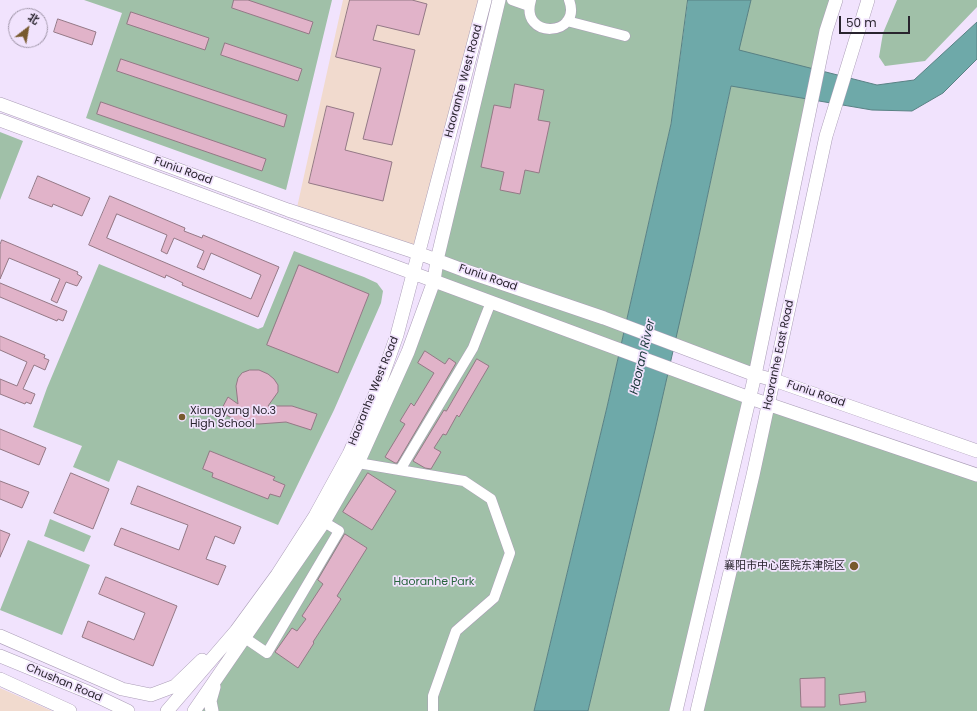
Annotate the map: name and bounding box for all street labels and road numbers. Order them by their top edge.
street label: Haoranhe West Road [443,23,485,139]
street label: Funiu Road [152,154,214,188]
street label: Funiu Road [457,262,519,294]
street label: Haoranhe East Road [761,299,797,411]
street label: Haoranhe West Road [346,335,402,447]
street label: Funiu Road [785,378,847,410]
street label: Chushan Road [24,661,104,705]

